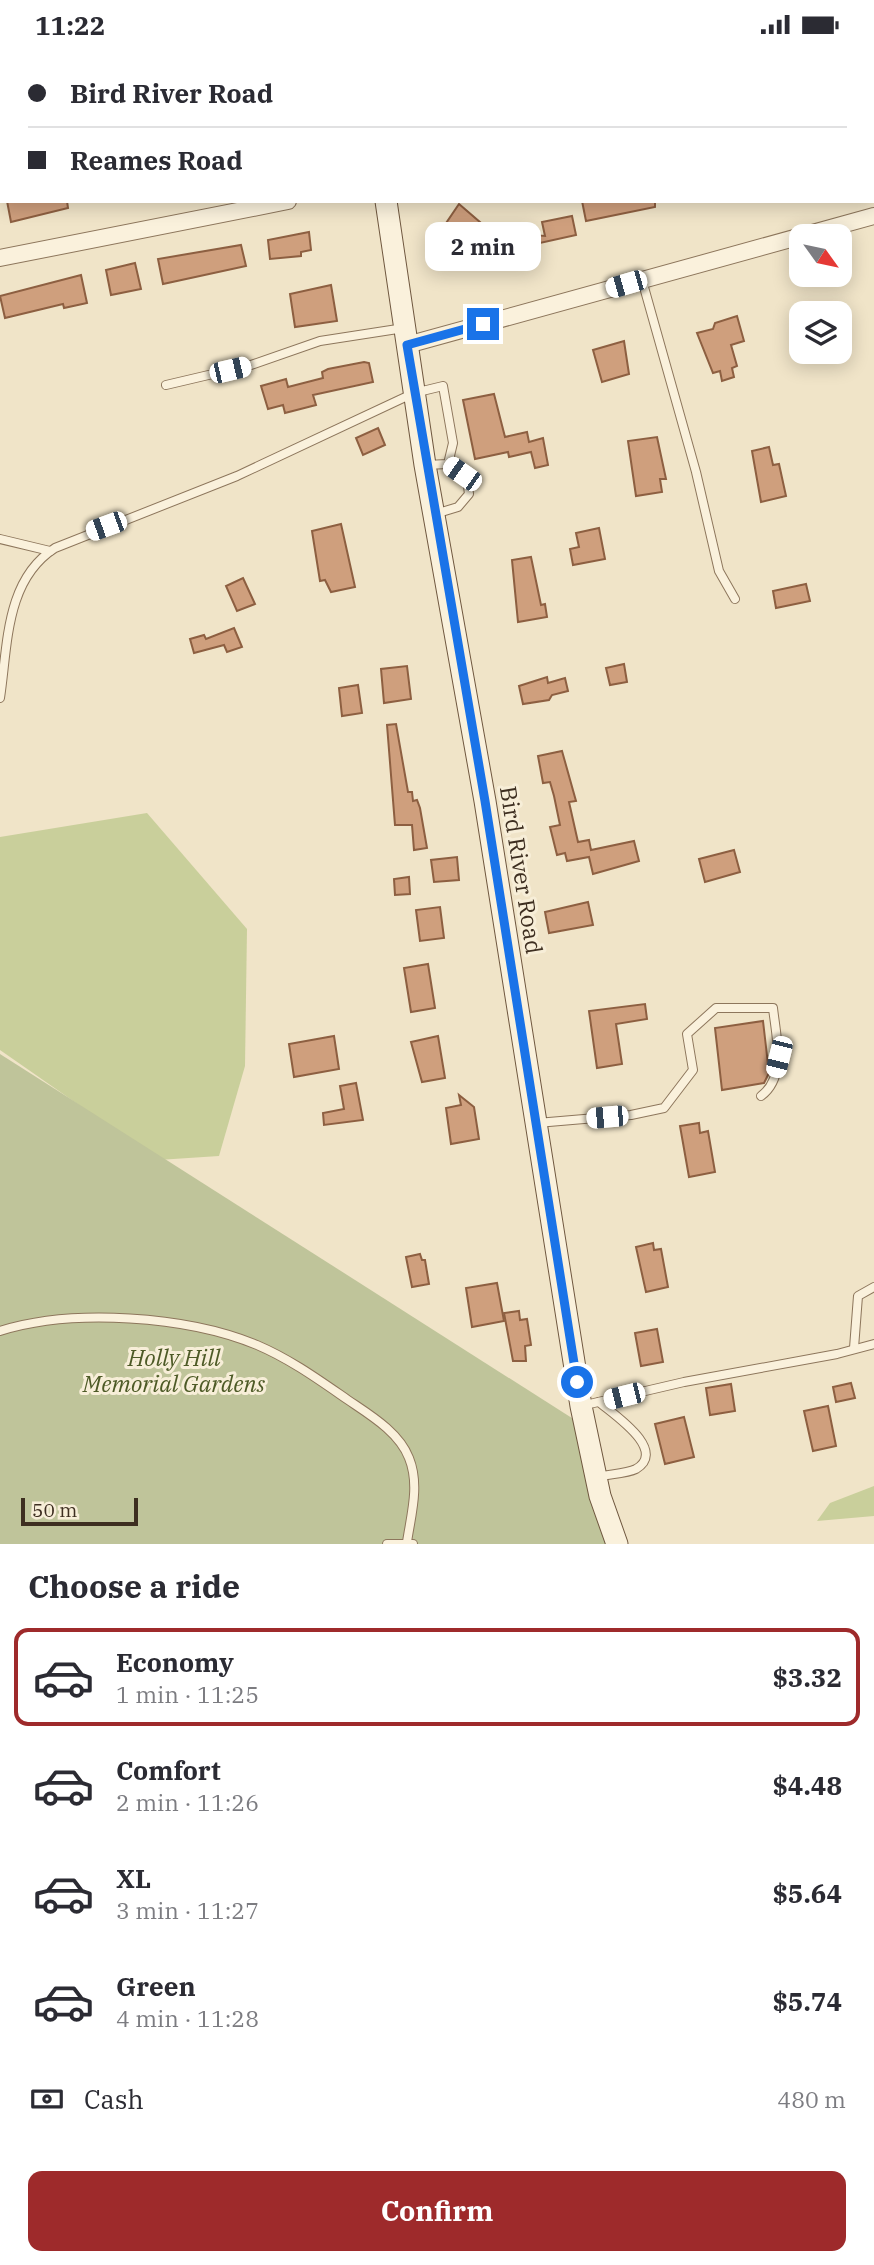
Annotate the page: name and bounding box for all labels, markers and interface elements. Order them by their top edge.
text: 11:22 [35,8,105,42]
text: Bird River Road [70,76,273,110]
text: Reames Road [70,143,243,177]
callout: 2 min [425,223,541,271]
north arrow [789,224,852,287]
map controls [789,224,852,364]
text: 2 min [451,231,515,261]
car [603,268,650,300]
button: layers [789,301,852,364]
route end [467,308,499,340]
car [208,355,253,385]
car [439,453,486,495]
car [83,509,130,543]
street label: Bird River Road [494,784,550,956]
car [764,1034,795,1080]
car [586,1105,629,1129]
park label: Holly Hill Memorial Gardens [82,1342,266,1398]
route start [561,1366,593,1398]
car [602,1381,647,1411]
scale bar [21,1495,138,1527]
text: 50 m [32,1498,77,1522]
text: Choose a ride [28,1565,240,1607]
text: Economy [116,1645,234,1679]
icon: car [32,1646,95,1709]
text: $3.32 [772,1660,842,1694]
text: 1 min · 11:25 [116,1679,259,1709]
text: Comfort [116,1753,221,1787]
icon: car [32,1754,95,1817]
text: $4.48 [772,1768,842,1802]
text: 2 min · 11:26 [116,1787,259,1817]
text: XL [116,1861,151,1895]
icon: car [32,1862,95,1925]
text: $5.64 [772,1876,842,1910]
text: 3 min · 11:27 [116,1895,259,1925]
text: Green [116,1969,196,2003]
icon: car [32,1970,95,2033]
text: $5.74 [772,1984,842,2018]
text: 4 min · 11:28 [116,2003,259,2033]
icon: cash [28,2080,66,2118]
text: Cash [84,2082,144,2116]
text: 480 m [777,2084,846,2114]
button: Confirm [28,2171,846,2251]

